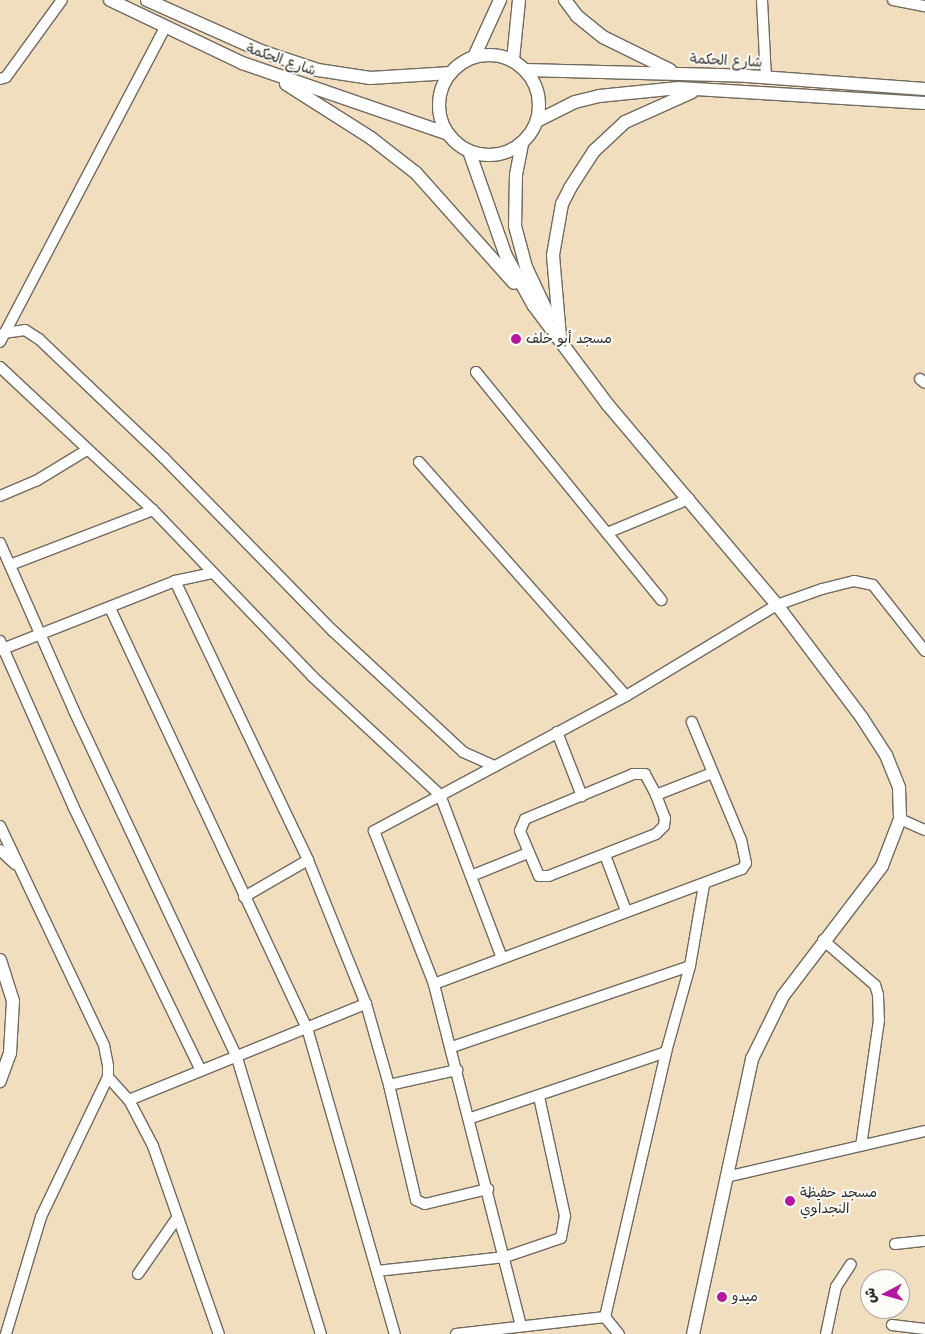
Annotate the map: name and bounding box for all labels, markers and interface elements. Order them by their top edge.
street label: شارع الحكمة [244,40,318,80]
street label: شارع الحكمة [689,51,763,71]
place label: مسجد أبو خلف [526,331,612,347]
marker: مسجد أبو خلف [510,333,522,345]
place label: مسجد حفيظة النجداوي [800,1185,877,1218]
marker: مسجد حفيظة النجداوي [784,1195,796,1207]
north arrow [860,1269,910,1319]
text: ش [861,1287,880,1304]
place label: ميدو [732,1289,758,1305]
marker: ميدو [716,1291,728,1303]

